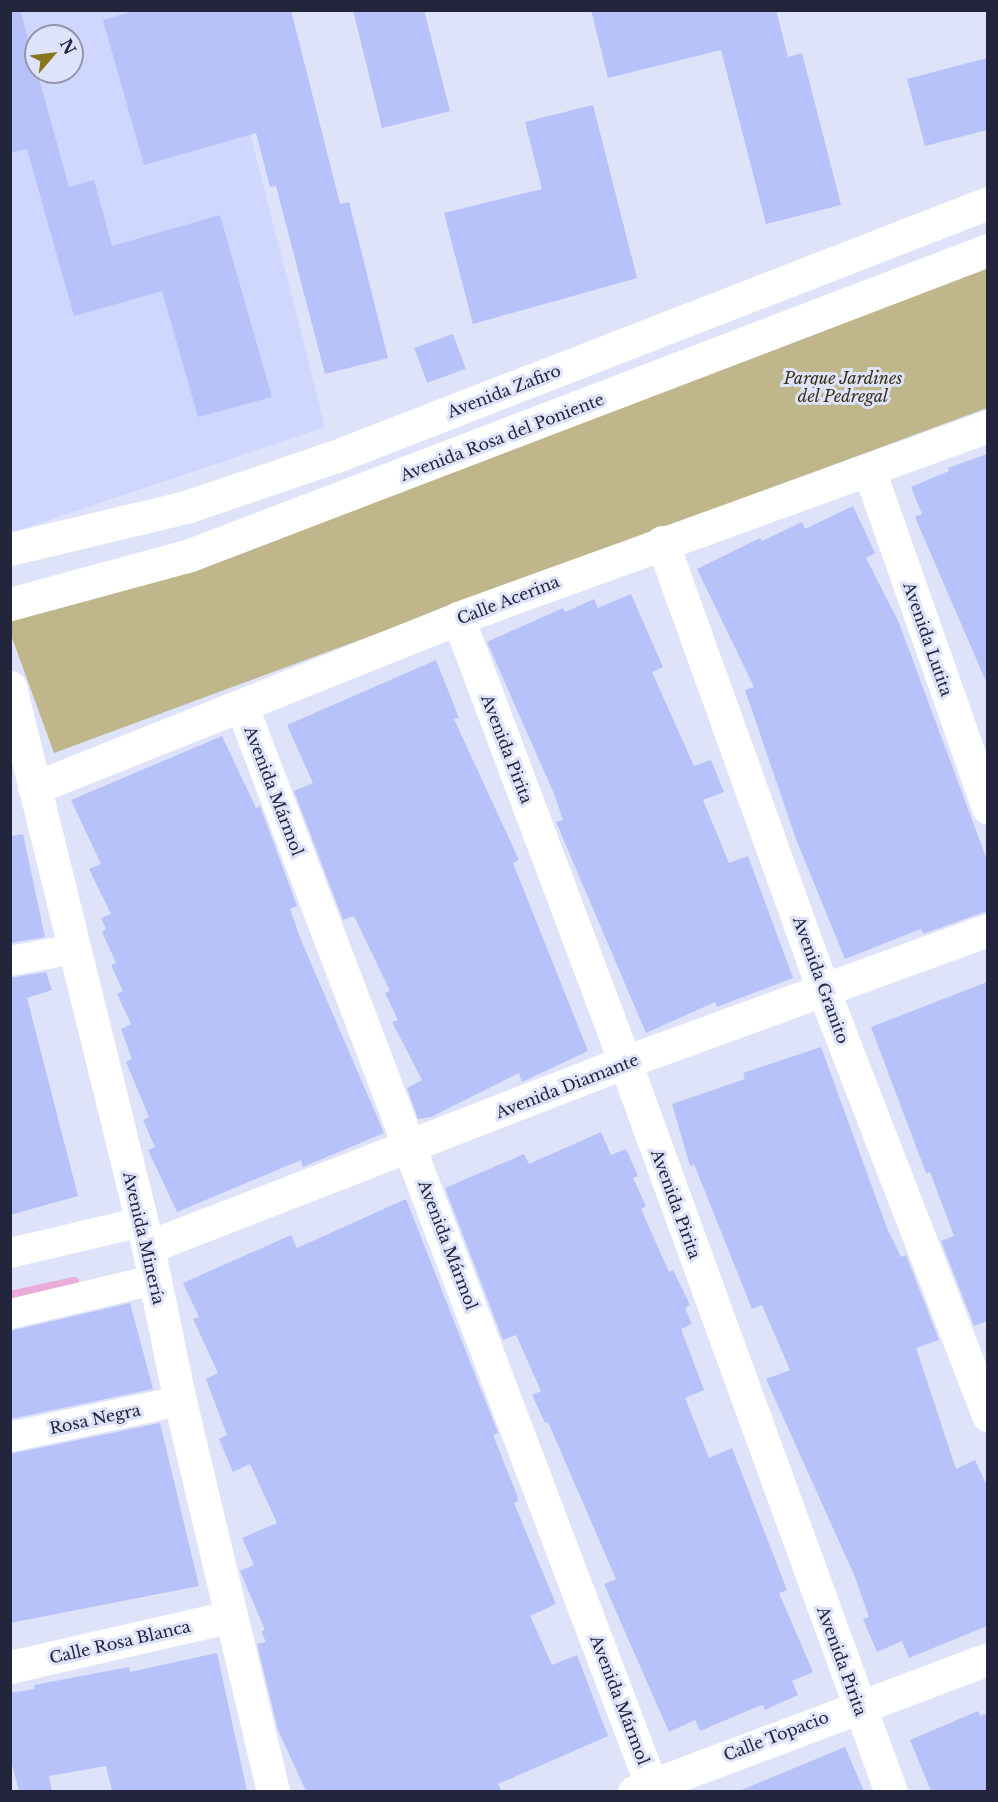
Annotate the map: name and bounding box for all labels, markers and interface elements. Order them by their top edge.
north arrow [24,24,84,84]
text: N [56,35,80,58]
street label: Avenida Zafiro [444,360,564,422]
park label: Parque Jardines del Pedregal [783,368,903,406]
street label: Avenida Rosa del Poniente [397,389,607,485]
street label: Calle Acerina [454,572,562,628]
street label: Avenida Lutita [899,579,957,699]
street label: Avenida Pirita [477,692,537,806]
street label: Avenida Mármol [240,723,308,859]
street label: Avenida Granito [789,914,853,1046]
street label: Avenida Diamante [493,1050,641,1122]
street label: Avenida Pirita [647,1147,705,1261]
street label: Avenida Minería [119,1170,169,1306]
street label: Avenida Mármol [414,1177,482,1313]
street label: Rosa Negra [48,1400,142,1438]
street label: Avenida Pirita [813,1604,871,1718]
street label: Calle Rosa Blanca [48,1616,192,1668]
street label: Avenida Mármol [586,1632,654,1768]
street label: Calle Topacio [720,1707,832,1765]

